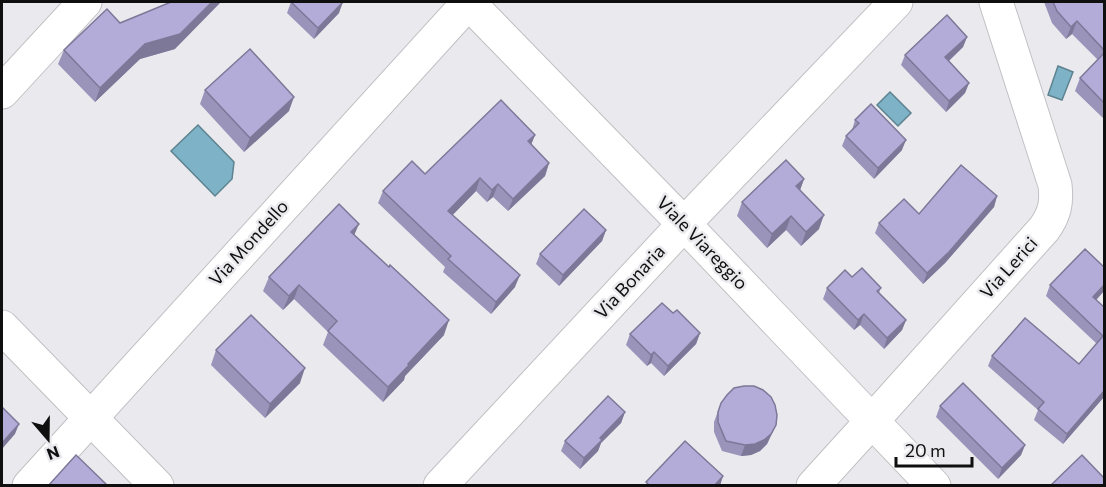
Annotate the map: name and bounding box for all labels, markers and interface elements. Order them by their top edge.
street label: Viale Viareggio [653,191,753,294]
street label: Via Mondello [204,195,293,290]
street label: Via Lerici [975,232,1042,303]
street label: Via Bonaria [589,240,669,323]
north arrow [18,409,78,469]
scale bar [896,430,972,468]
text: 20 m [905,439,946,461]
text: N [44,443,62,465]

